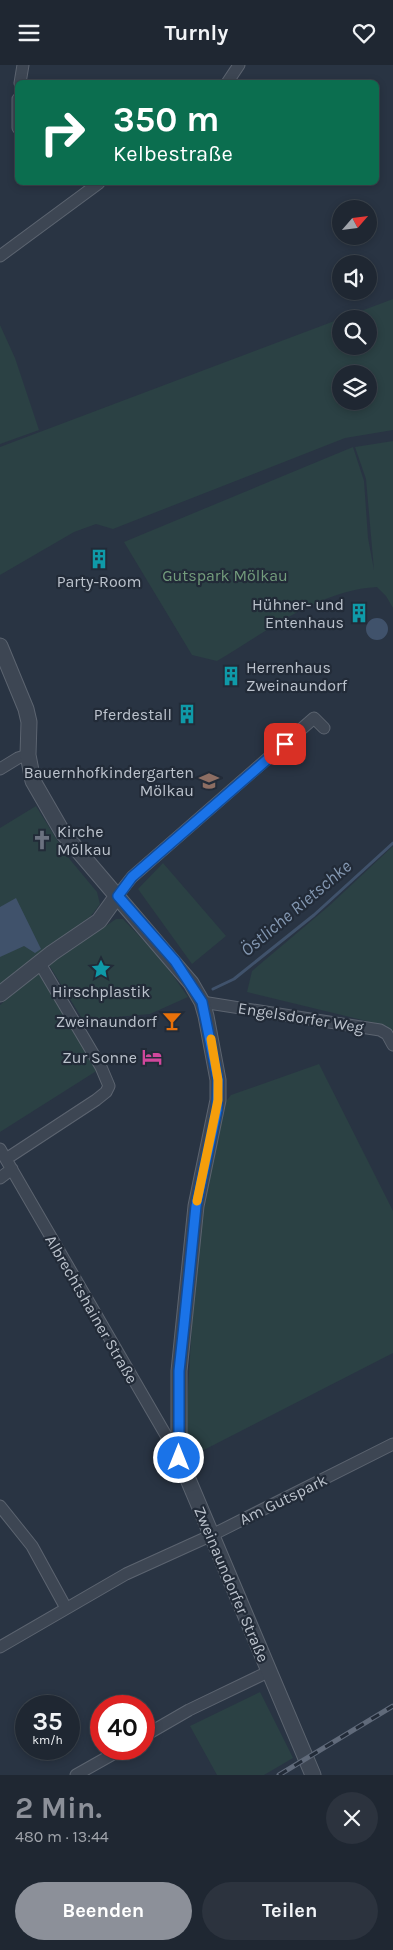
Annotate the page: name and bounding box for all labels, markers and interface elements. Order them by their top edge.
icon: menu [15,19,43,47]
icon: heart [350,19,378,47]
text: Turnly [165,20,228,46]
text: 350 m [113,99,219,140]
icon: right [30,100,95,165]
text: Kelbestraße [113,141,233,167]
north arrow [332,200,378,245]
map controls [332,200,377,410]
button: sound [332,255,377,300]
button: search [332,310,377,355]
button: layers [332,365,377,410]
building icon: Party-Room [88,548,110,570]
park label: Gutspark Mölkau [162,566,288,585]
place label: Party-Room [57,572,141,591]
place label: Hühner- und Entenhaus [252,595,344,632]
building icon: Hühner- und Entenhaus [348,602,370,624]
place label: Herrenhaus Zweinaundorf [246,658,348,695]
building icon: Herrenhaus Zweinaundorf [220,665,242,687]
building icon: Pferdestall [176,703,198,725]
place label: Pferdestall [94,705,172,724]
pin [264,723,306,765]
icon: arrive [271,730,299,758]
place label: Bauernhofkindergarten Mölkau [24,763,194,800]
school or university icon: Bauernhofkindergarten Mölkau [198,770,220,792]
place label: Kirche Mölkau [57,822,111,859]
church icon: Kirche Mölkau [31,829,53,851]
water label: Östliche Rietschke [236,855,356,961]
place icon: Hirschplastik [90,958,112,980]
place label: Hirschplastik [52,982,150,1001]
street label: Engelsdorfer Weg [237,998,365,1037]
bar icon: Zweinaundorf [161,1010,183,1032]
place label: Zweinaundorf [56,1012,158,1031]
hotel icon: Zur Sonne [141,1046,163,1068]
place label: Zur Sonne [62,1048,137,1067]
street label: Albrechtshainer Straße [41,1232,142,1387]
position arrow [152,1431,204,1483]
street label: Am Gutspark [236,1470,330,1529]
street label: Zweinaundorfer Straße [190,1503,273,1665]
speed limit sign: 40 [90,1695,155,1760]
text: 35 [32,1707,63,1736]
text: km/h [32,1733,63,1747]
text: 2 Min. [15,1790,102,1826]
button: close [326,1792,378,1844]
text: 480 m · 13:44 [15,1827,109,1846]
button: Beenden [15,1882,192,1940]
button: Teilen [202,1882,378,1940]

